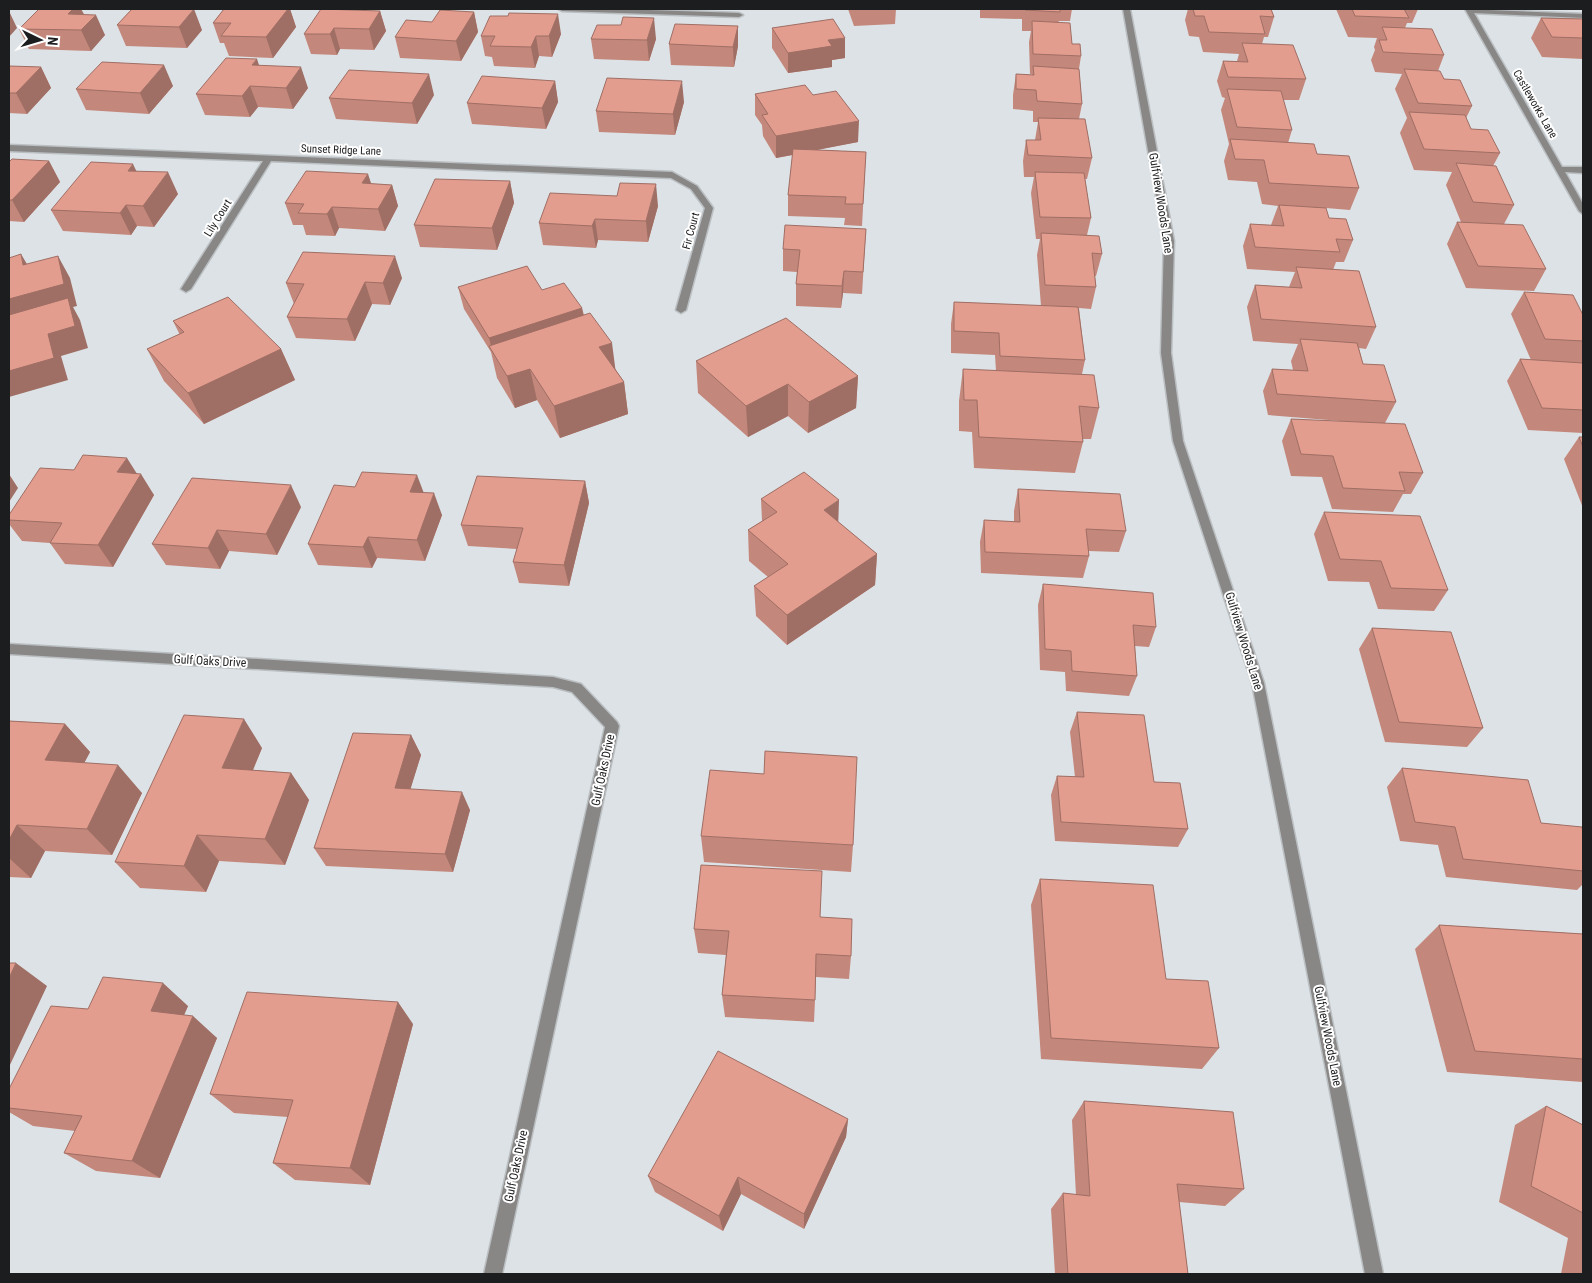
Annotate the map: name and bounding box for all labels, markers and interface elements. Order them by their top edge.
north arrow [15,15,65,65]
text: N [45,36,61,46]
street label: Castleworks Lane [1510,67,1560,141]
street label: Sunset Ridge Lane [301,142,381,158]
street label: Gulfview Woods Lane [1146,152,1176,255]
street label: Lily Court [202,197,234,239]
street label: Fir Court [680,211,702,251]
street label: Gulfview Woods Lane [1222,590,1266,692]
street label: Gulf Oaks Drive [173,652,247,670]
street label: Gulf Oaks Drive [589,733,617,807]
street label: Gulfview Woods Lane [1311,985,1345,1088]
street label: Gulf Oaks Drive [502,1129,530,1203]

